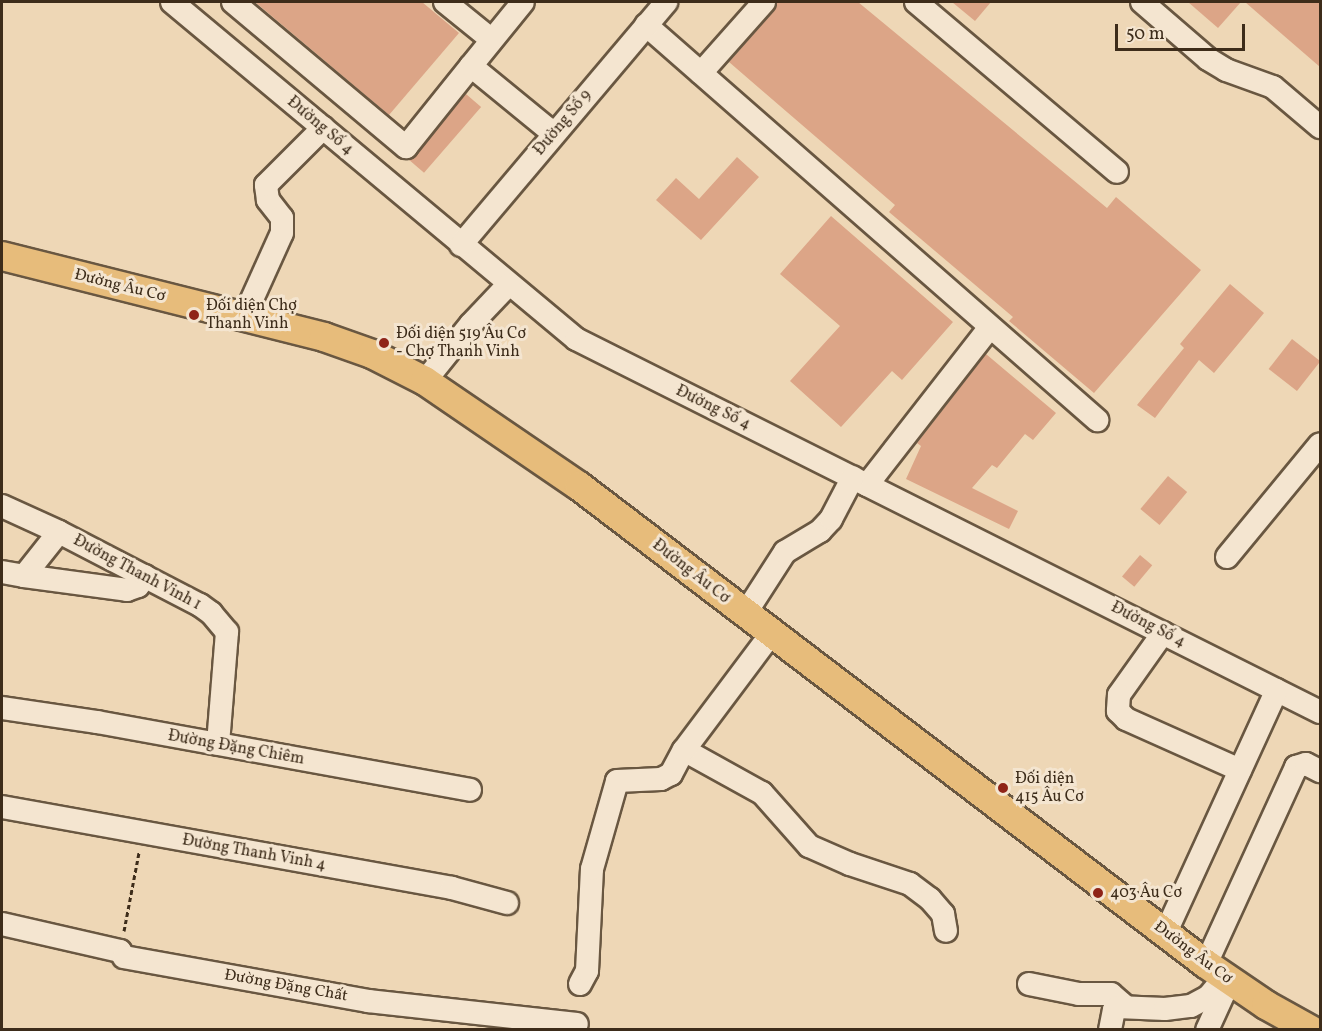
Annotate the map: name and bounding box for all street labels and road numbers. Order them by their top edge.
street label: Đường Số 9 [530,86,596,160]
street label: Đường Số 4 [283,93,357,159]
street label: Đường Âu Cơ [72,265,168,307]
street label: Đường Số 4 [672,382,754,434]
street label: Đường Thanh Vinh 1 [69,531,205,615]
street label: Đường Âu Cơ [648,536,734,608]
street label: Đường Số 4 [1108,598,1188,652]
street label: Đường Đặng Chiêm [166,727,306,769]
street label: Đường Thanh Vinh 4 [180,831,328,875]
street label: Đường Âu Cơ [1150,917,1236,989]
street label: Đường Đặng Chất [223,966,349,1006]

